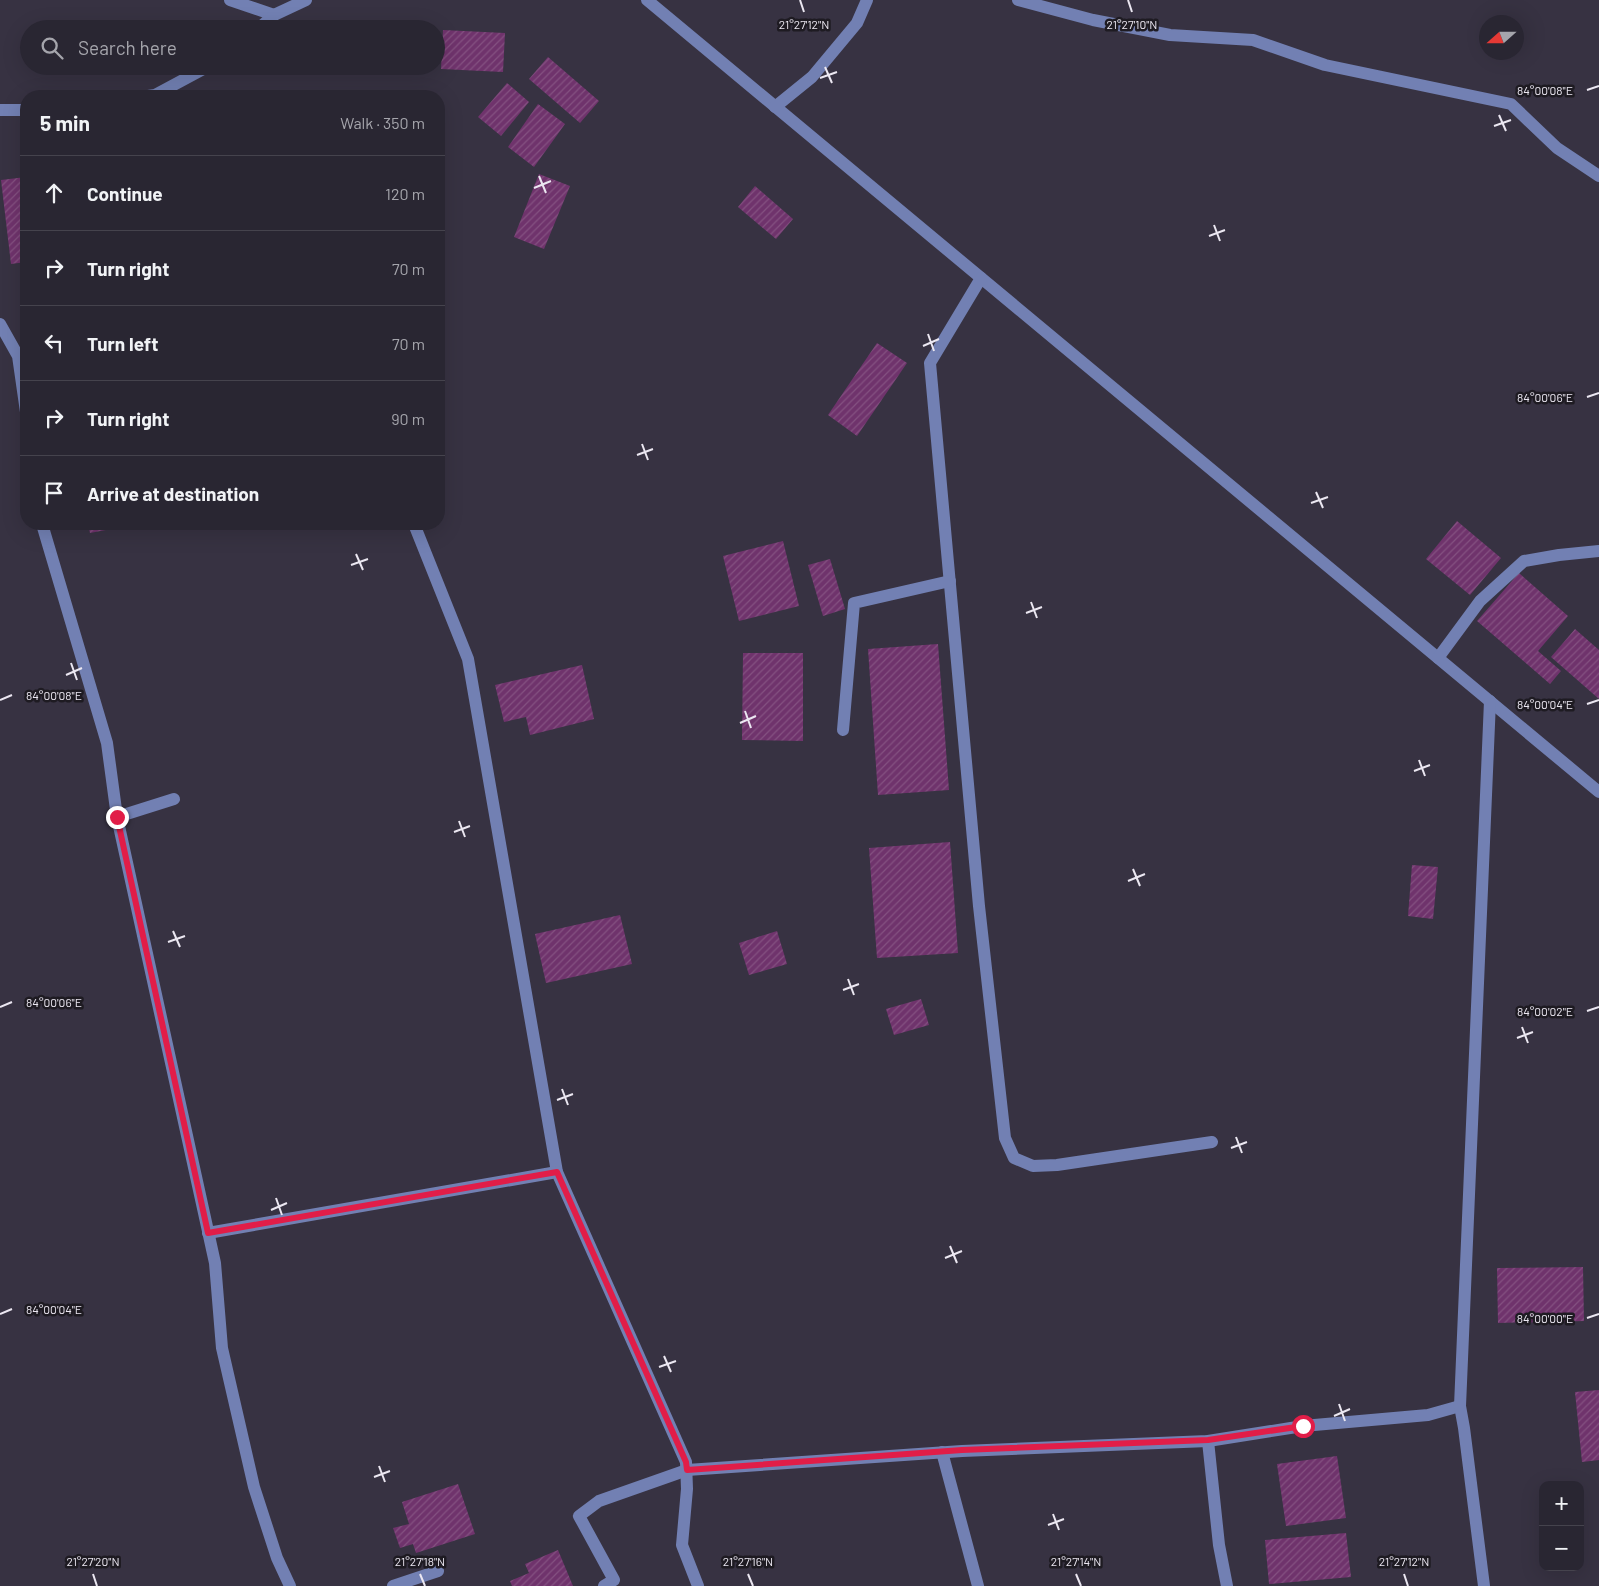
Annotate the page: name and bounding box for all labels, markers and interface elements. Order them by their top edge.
north arrow [1479,15,1524,60]
text: 21°27'12"N [779,17,829,31]
text: 21°27'10"N [1107,17,1157,31]
search box [20,20,445,75]
icon: search [38,34,66,62]
text: Search here [78,36,177,59]
text: 84°00'08"E [1517,83,1573,97]
text: 5 min [40,110,90,135]
text: Walk · 350 m [340,113,425,132]
icon: ahead [40,179,68,207]
text: Continue [87,182,163,205]
text: 120 m [385,184,425,203]
icon: right [40,254,68,282]
text: Turn right [87,257,169,280]
text: 70 m [392,259,425,278]
icon: left [40,329,68,357]
text: Turn left [87,332,158,355]
text: 70 m [392,334,425,353]
text: 84°00'06"E [1517,390,1573,404]
icon: right [40,404,68,432]
text: Turn right [87,407,169,430]
text: 90 m [391,409,425,428]
icon: arrive [40,479,68,507]
text: Arrive at destination [87,482,259,505]
text: 84°00'08"E [26,688,82,702]
text: 84°00'04"E [1517,697,1573,711]
route end [106,806,129,829]
text: 84°00'06"E [26,995,82,1009]
text: 84°00'02"E [1517,1004,1573,1018]
text: 84°00'04"E [26,1302,82,1316]
text: 84°00'00"E [1517,1311,1573,1325]
route start [1292,1415,1315,1438]
map controls [1539,1481,1584,1571]
button: + [1539,1481,1584,1526]
button: − [1539,1526,1584,1571]
text: 21°27'20"N [66,1554,120,1568]
text: 21°27'18"N [395,1554,445,1568]
text: 21°27'16"N [723,1554,773,1568]
text: 21°27'14"N [1051,1554,1101,1568]
text: 21°27'12"N [1379,1554,1429,1568]

